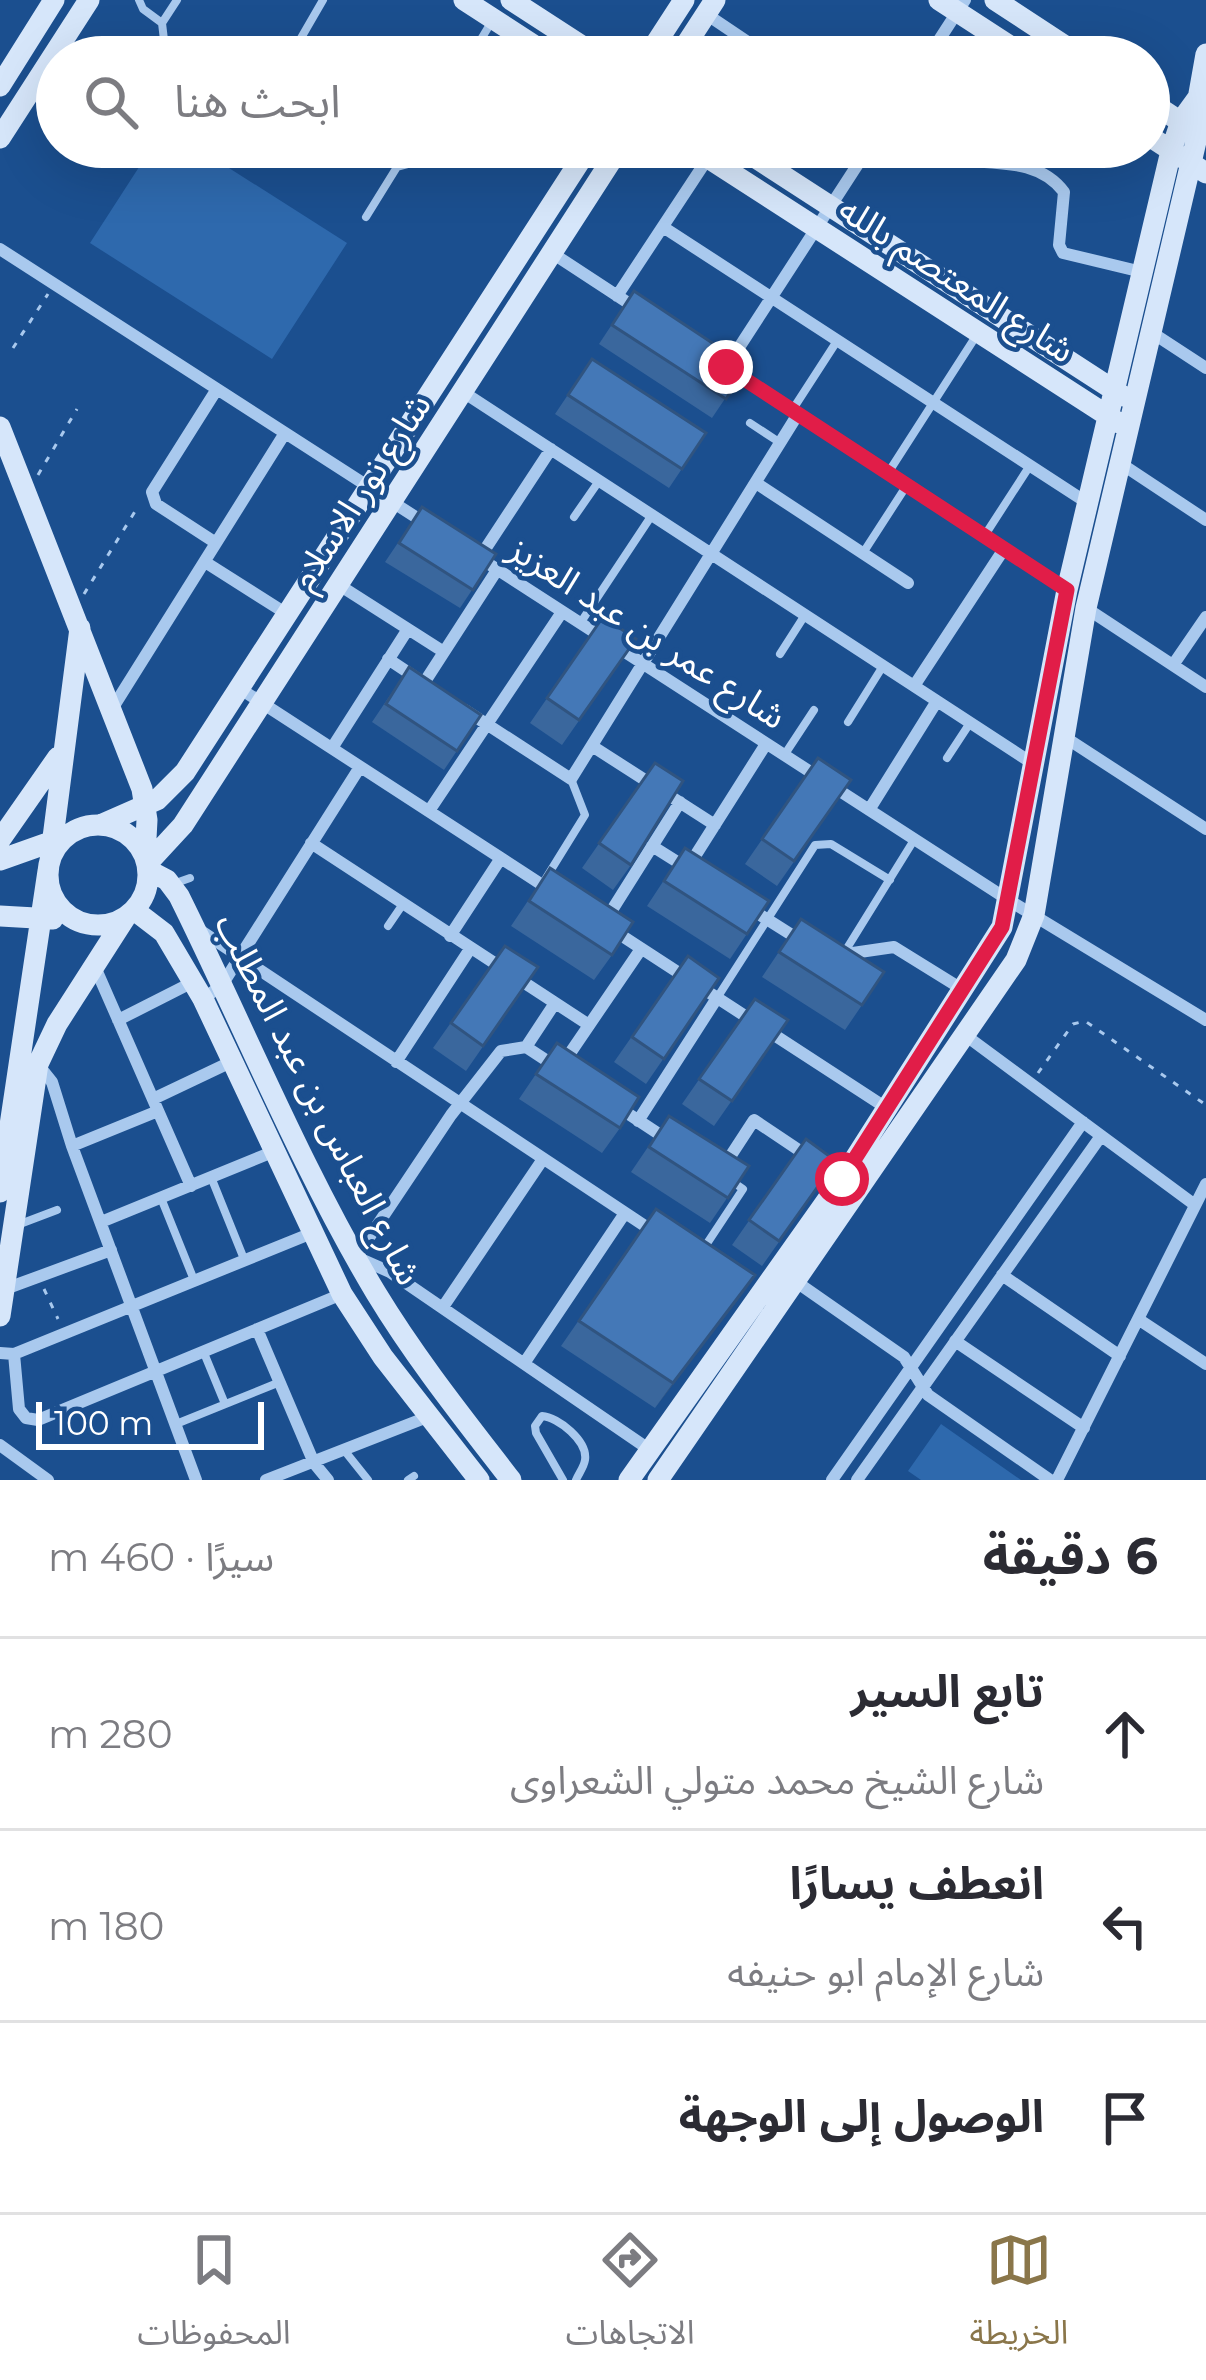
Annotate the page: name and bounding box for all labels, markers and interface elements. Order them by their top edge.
search box [36,36,1170,168]
icon: search [78,69,144,135]
text: ابحث هنا [174,73,341,128]
street label: شارع المعتصم بالله [828,186,1083,377]
route end [699,340,753,394]
street label: شارع نور الاسلام [280,384,445,601]
street label: شارع عمر بن عبد العزيز [498,525,795,742]
street label: شارع العباس بن عبد المطلب [202,906,432,1294]
route start [815,1152,869,1206]
scale bar [36,1396,264,1449]
text: 100 m [54,1403,153,1443]
text: 6 دقيقة [983,1525,1158,1587]
text: سيرًا · 460 m [48,1533,274,1581]
text: تابع السير [851,1663,1044,1718]
icon: ahead [1092,1701,1158,1767]
text: 280 m [48,1710,172,1758]
text: شارع الشيخ محمد متولي الشعراوى [510,1756,1044,1804]
text: انعطف يسارًا [790,1855,1044,1910]
icon: left [1092,1893,1158,1959]
text: 180 m [48,1902,164,1950]
text: شارع الإمام ابو حنيفه [727,1948,1044,1996]
icon: arrive [1092,2085,1158,2151]
text: الوصول إلى الوجهة [679,2088,1044,2143]
tab: المحفوظات [138,2227,291,2368]
tab: الاتجاهات [566,2227,695,2368]
tab: الخريطة [970,2227,1068,2368]

